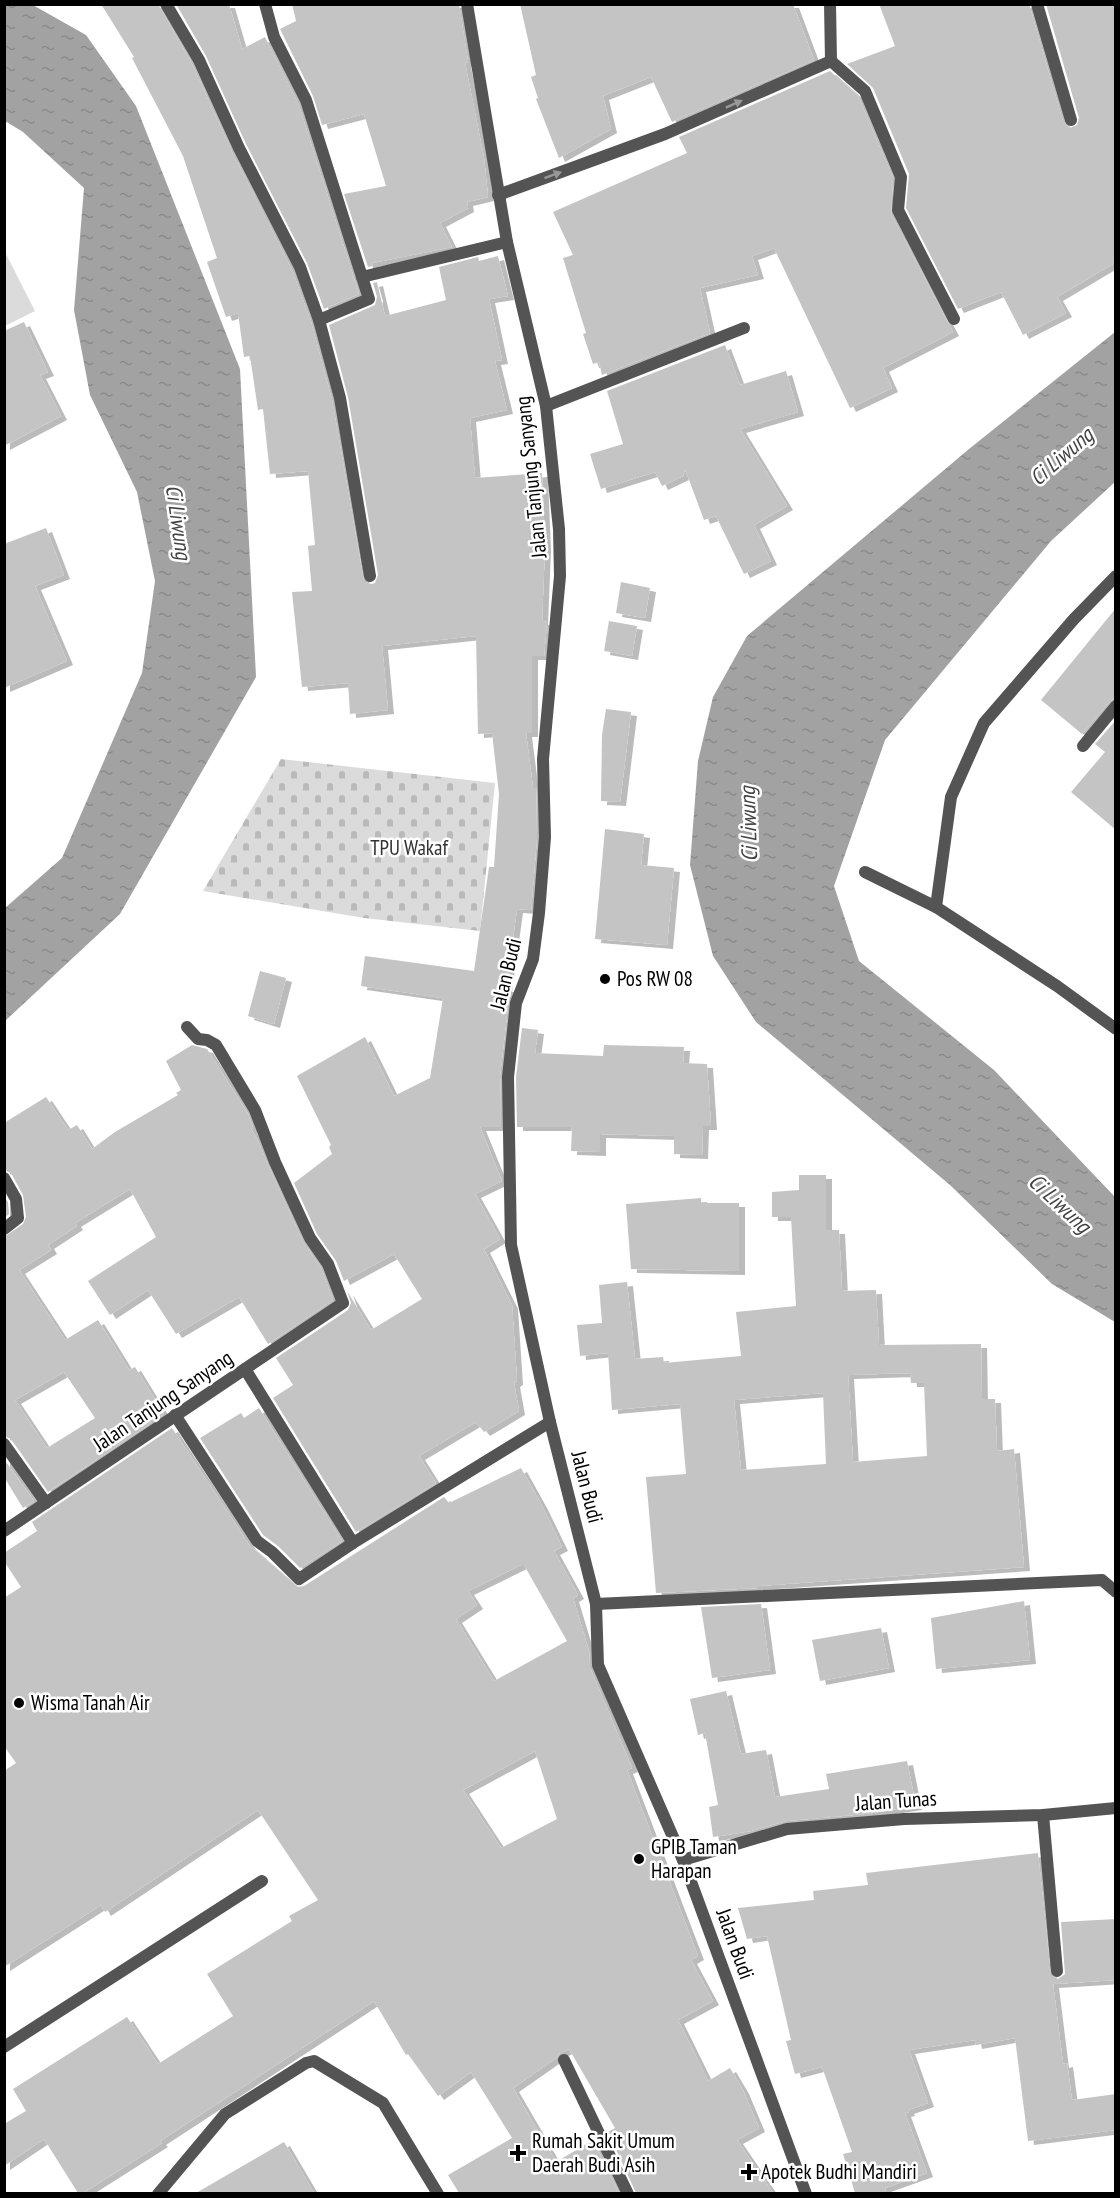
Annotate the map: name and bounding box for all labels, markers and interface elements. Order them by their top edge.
one-way arrow [726,99,743,108]
one-way arrow [544,170,562,179]
street label: Jalan Tanjung Sanyang [509,395,553,560]
water label: Ci Liwung [1023,420,1100,491]
water label: Ci Liwung [160,483,198,563]
water label: Ci Liwung [733,784,763,862]
park label: TPU Wakaf [370,834,448,861]
street label: Jalan Budi [483,935,527,1014]
place label: Pos RW 08 [617,965,693,992]
marker: Pos RW 08 [598,972,612,986]
water label: Ci Liwung [1023,1167,1098,1240]
street label: Jalan Tanjung Sanyang [87,1344,238,1458]
street label: Jalan Budi [565,1447,609,1526]
place label: Wisma Tanah Air [31,1689,150,1716]
marker: Wisma Tanah Air [12,1696,26,1710]
street label: Jalan Tunas [853,1784,937,1817]
place label: GPIB Taman Harapan [651,1833,737,1884]
marker: GPIB Taman Harapan [632,1852,646,1866]
street label: Jalan Budi [710,1904,761,1983]
place label: Rumah Sakit Umum Daerah Budi Asih [532,2127,675,2178]
marker: Rumah Sakit Umum Daerah Budi Asih [509,2144,527,2162]
place label: Apotek Budhi Mandiri [761,2158,917,2185]
marker: Apotek Budhi Mandiri [742,2165,756,2179]

